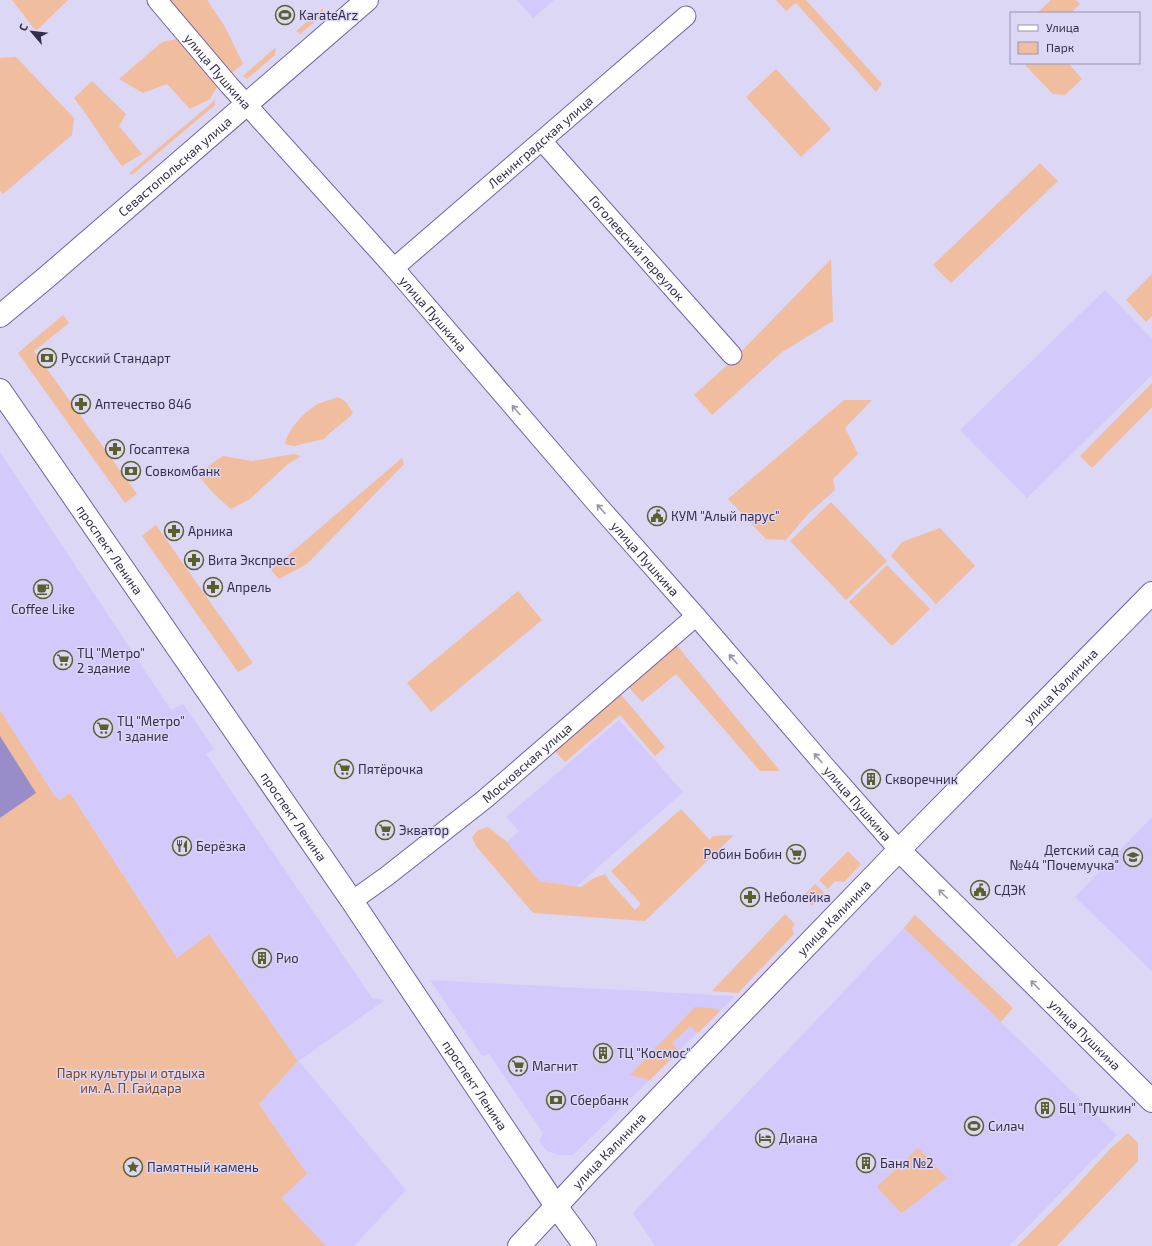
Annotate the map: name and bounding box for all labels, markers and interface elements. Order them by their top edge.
sports icon: KarateArz [274,4,296,26]
place label: KarateArz [299,7,358,23]
north arrow [12,12,52,52]
legend [1010,12,1140,64]
text: Улица [1046,20,1079,34]
text: С [15,21,30,33]
street label: улица Пушкина [181,30,255,113]
text: Парк [1046,40,1075,54]
street label: Ленинградская улица [484,92,596,192]
street label: Севастопольская улица [115,113,235,220]
street label: Гоголевский переулок [586,192,688,304]
street label: улица Пушкина [396,273,470,355]
bank icon: Русский Стандарт [36,347,58,369]
place label: Русский Стандарт [61,350,171,366]
pharmacy icon: Аптечество 846 [70,393,92,415]
place label: Аптечество 846 [95,396,191,412]
one-way arrow [512,405,521,416]
pharmacy icon: Госаптека [104,438,126,460]
place label: Госаптека [129,441,190,457]
bank icon: Совкомбанк [120,460,142,482]
place label: Совкомбанк [145,463,220,479]
street label: проспект Ленина [74,502,146,598]
one-way arrow [596,504,605,514]
public building icon: КУМ "Алый парус" [646,505,668,527]
place label: КУМ "Алый парус" [671,508,780,524]
street label: улица Пушкина [608,518,683,599]
pharmacy icon: Арника [163,520,185,542]
place label: Арника [188,523,233,539]
pharmacy icon: Вита Экспресс [183,549,205,571]
place label: Вита Экспресс [208,552,296,568]
pharmacy icon: Апрель [202,576,224,598]
cafe icon: Coffee Like [32,578,54,600]
place label: Апрель [227,579,271,595]
place label: Coffee Like [11,601,75,617]
place label: ТЦ "Метро" 2 здание [77,645,145,676]
street label: улица Калинина [1020,645,1101,727]
supermarket icon: ТЦ "Метро" 2 здание [52,649,74,671]
one-way arrow [728,654,737,664]
place label: ТЦ "Метро" 1 здание [117,713,185,744]
supermarket icon: ТЦ "Метро" 1 здание [92,717,114,739]
street label: Московская улица [479,719,575,806]
one-way arrow [813,752,822,763]
supermarket icon: Пятёрочка [333,758,355,780]
place label: Пятёрочка [358,761,423,777]
street label: улица Пушкина [820,762,895,844]
building icon: Скворечник [860,768,882,790]
street label: проспект Ленина [257,769,330,864]
place label: Скворечник [885,771,958,787]
supermarket icon: Экватор [374,819,396,841]
place label: Экватор [399,822,449,838]
restaurant icon: Берёзка [171,835,193,857]
place label: Берёзка [196,838,246,854]
place label: Детский сад №44 "Почемучка" [1010,842,1119,873]
supermarket icon: Робин Бобин [785,843,807,865]
place label: Робин Бобин [704,846,782,862]
school or university icon: Детский сад №44 "Почемучка" [1122,846,1144,868]
street label: улица Калинина [794,876,874,959]
public building icon: СДЭК [969,879,991,901]
place label: СДЭК [994,882,1026,898]
pharmacy icon: Неболейка [739,886,761,908]
place label: Неболейка [764,889,831,905]
one-way arrow [938,889,948,898]
building icon: Рио [251,947,273,969]
place label: Рио [276,950,299,966]
one-way arrow [1030,980,1040,990]
street label: улица Пушкина [1046,995,1124,1074]
street label: проспект Ленина [439,1037,511,1133]
building icon: ТЦ "Космос" [592,1042,614,1064]
place label: ТЦ "Космос" [617,1045,691,1061]
supermarket icon: Магнит [507,1055,529,1077]
place label: Магнит [532,1058,579,1074]
park label: Парк культуры и отдыха им. А. П. Гайдара [57,1065,205,1096]
bank icon: Сбербанк [545,1089,567,1111]
place label: Сбербанк [570,1092,629,1108]
building icon: БЦ "Пушкин" [1034,1097,1056,1119]
place label: БЦ "Пушкин" [1059,1100,1136,1116]
street label: улица Калинина [569,1109,649,1192]
sports icon: Силач [963,1115,985,1137]
place label: Силач [988,1118,1024,1134]
hotel icon: Диана [754,1127,776,1149]
place label: Диана [779,1130,818,1146]
building icon: Баня №2 [855,1152,877,1174]
place label: Баня №2 [880,1155,934,1171]
place icon: Памятный камень [122,1156,144,1178]
place label: Памятный камень [147,1159,259,1175]

